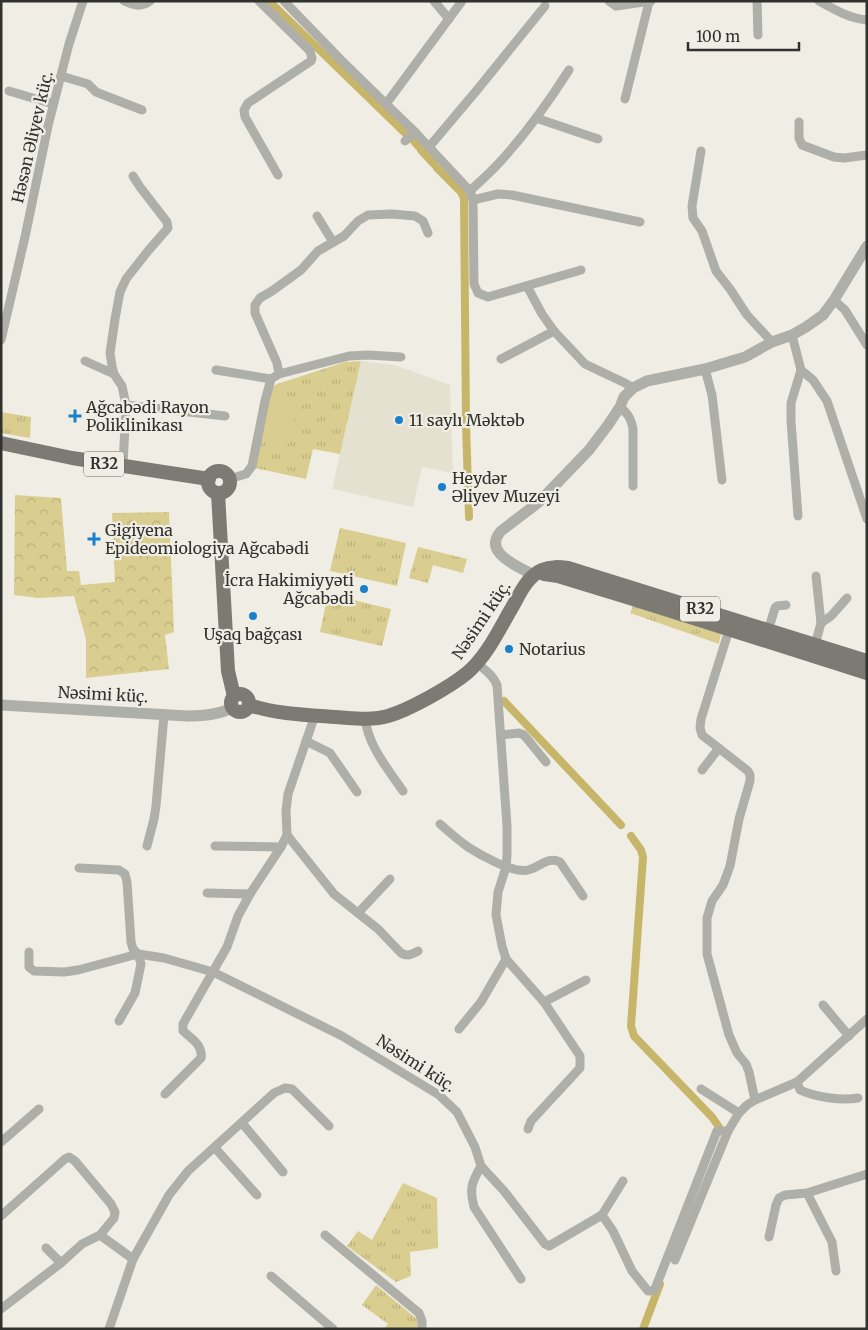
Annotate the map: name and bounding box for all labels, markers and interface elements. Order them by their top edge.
scale bar [688,20,799,52]
text: 100 m [696,27,740,46]
street label: Həsən Əliyev küç. [7,69,57,205]
place label: Ağcabədi Rayon Poliklinikası [85,397,210,435]
marker: Ağcabədi Rayon Poliklinikası [68,409,82,423]
place label: 11 saylı Məktəb [409,410,525,430]
marker: 11 saylı Məktəb [393,414,405,426]
road number: R32 [84,452,124,476]
place label: Heydər Əliyev Muzeyi [452,468,560,506]
marker: Heydər Əliyev Muzeyi [436,481,448,493]
place label: Gigiyena Epideomiologiya Ağcabədi [105,520,309,558]
marker: Gigiyena Epideomiologiya Ağcabədi [87,532,101,546]
place label: İcra Hakimiyyəti Ağcabədi [225,570,354,608]
street label: Nəsimi küç. [447,577,515,663]
marker: İcra Hakimiyyəti Ağcabədi [358,583,370,595]
road number: R32 [680,596,720,622]
marker: Uşaq bağçası [247,610,259,622]
place label: Uşaq bağçası [204,624,302,644]
place label: Notarius [519,639,586,659]
marker: Notarius [503,643,515,655]
street label: Nəsimi küç. [57,682,149,706]
street label: Nəsimi küç. [373,1030,459,1096]

